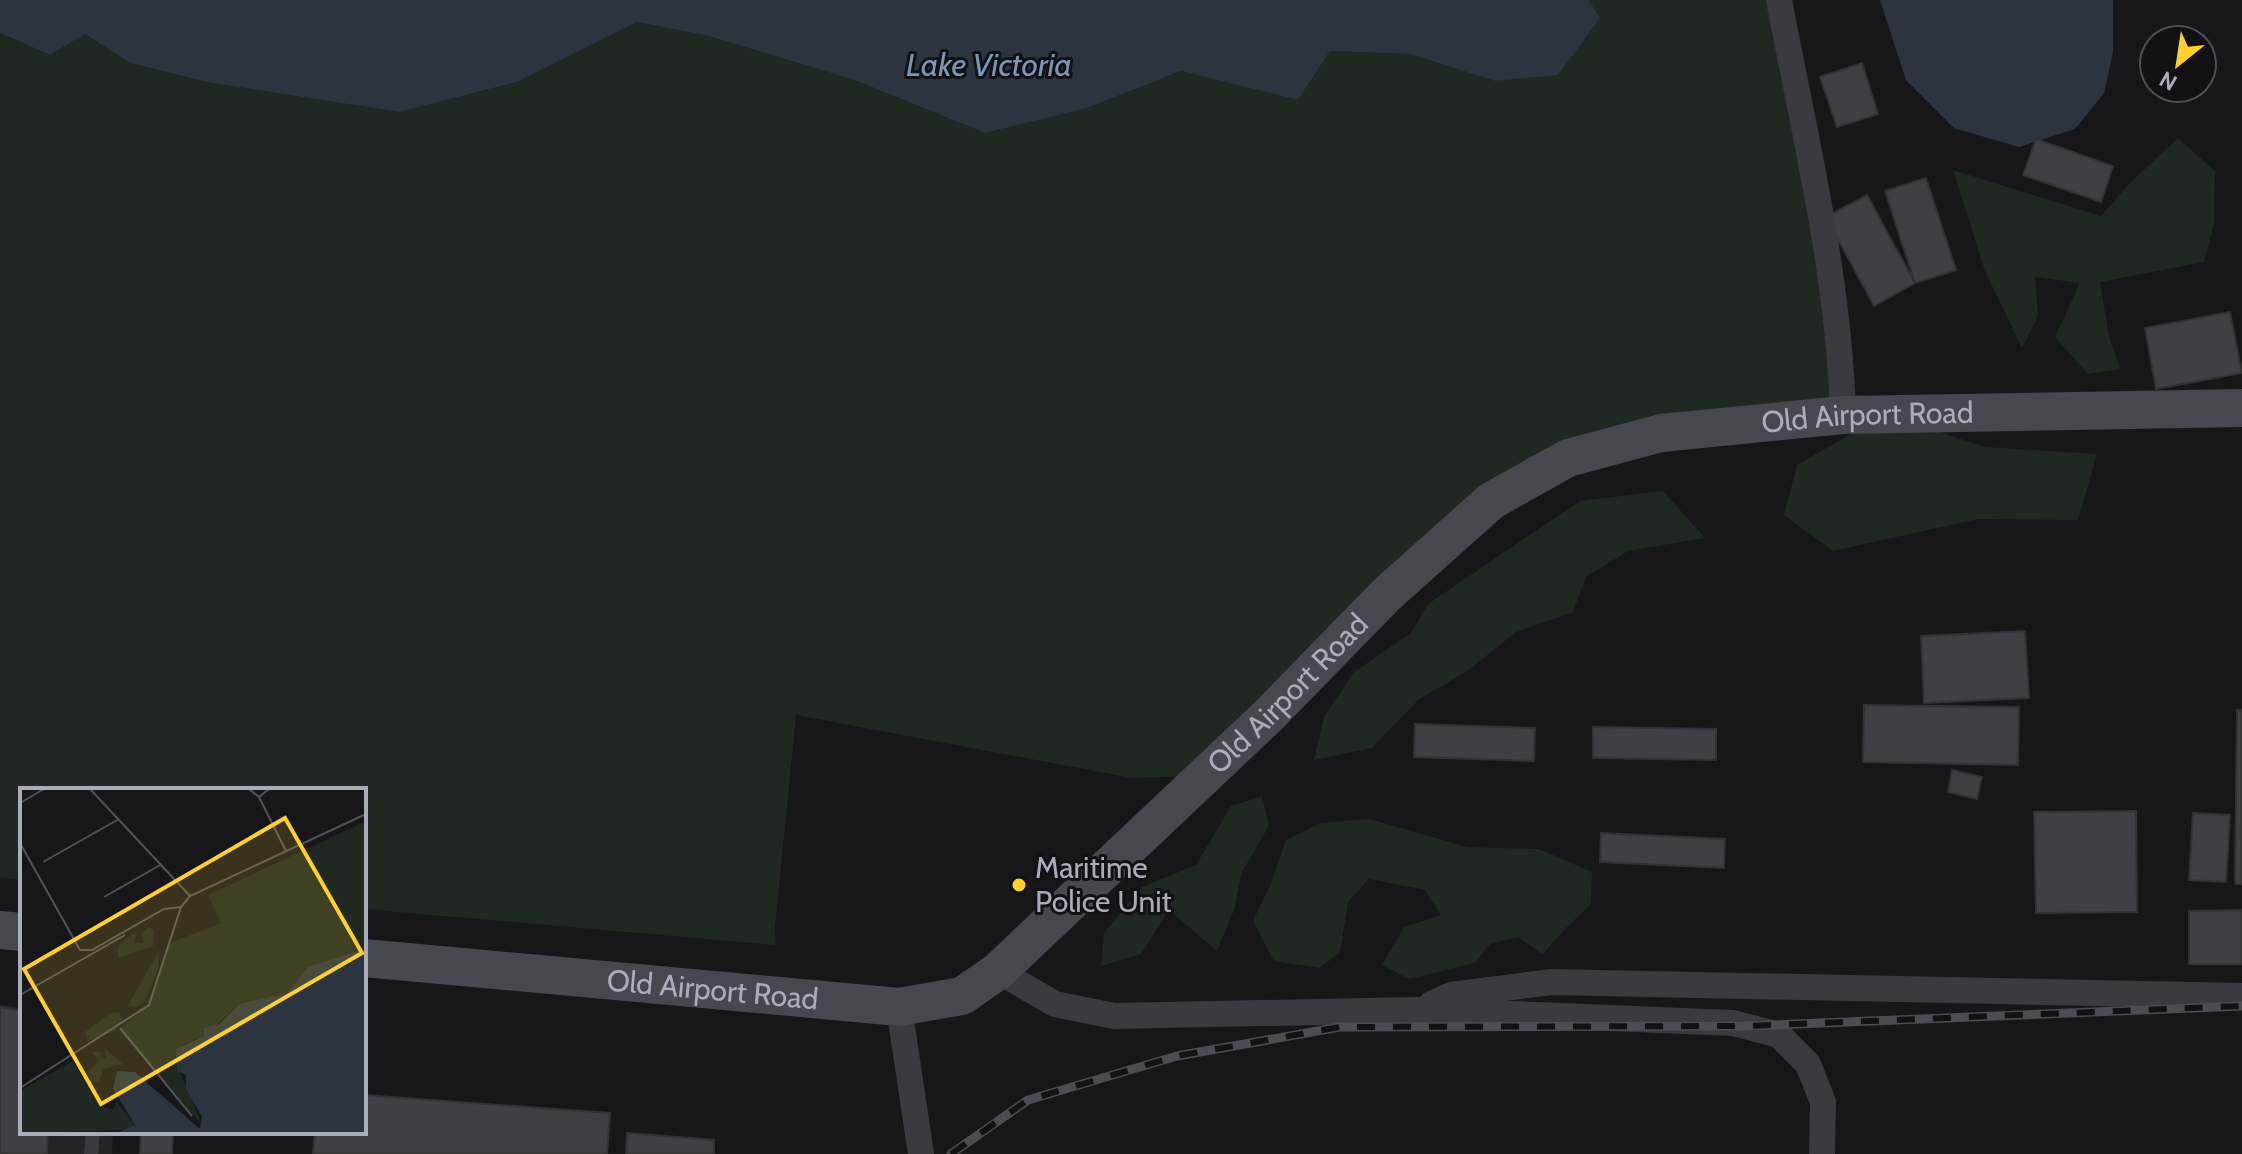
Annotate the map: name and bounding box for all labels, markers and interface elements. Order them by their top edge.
north arrow [2138,24,2218,104]
water label: Lake Victoria [906,45,1072,84]
text: N [2155,65,2182,96]
street label: Old Airport Road [1760,394,1974,441]
street label: Old Airport Road [1199,606,1376,782]
inset map [20,788,366,1134]
place label: Maritime Police Unit [1035,849,1172,920]
marker: Maritime Police Unit [1010,876,1028,894]
street label: Old Airport Road [605,961,820,1018]

